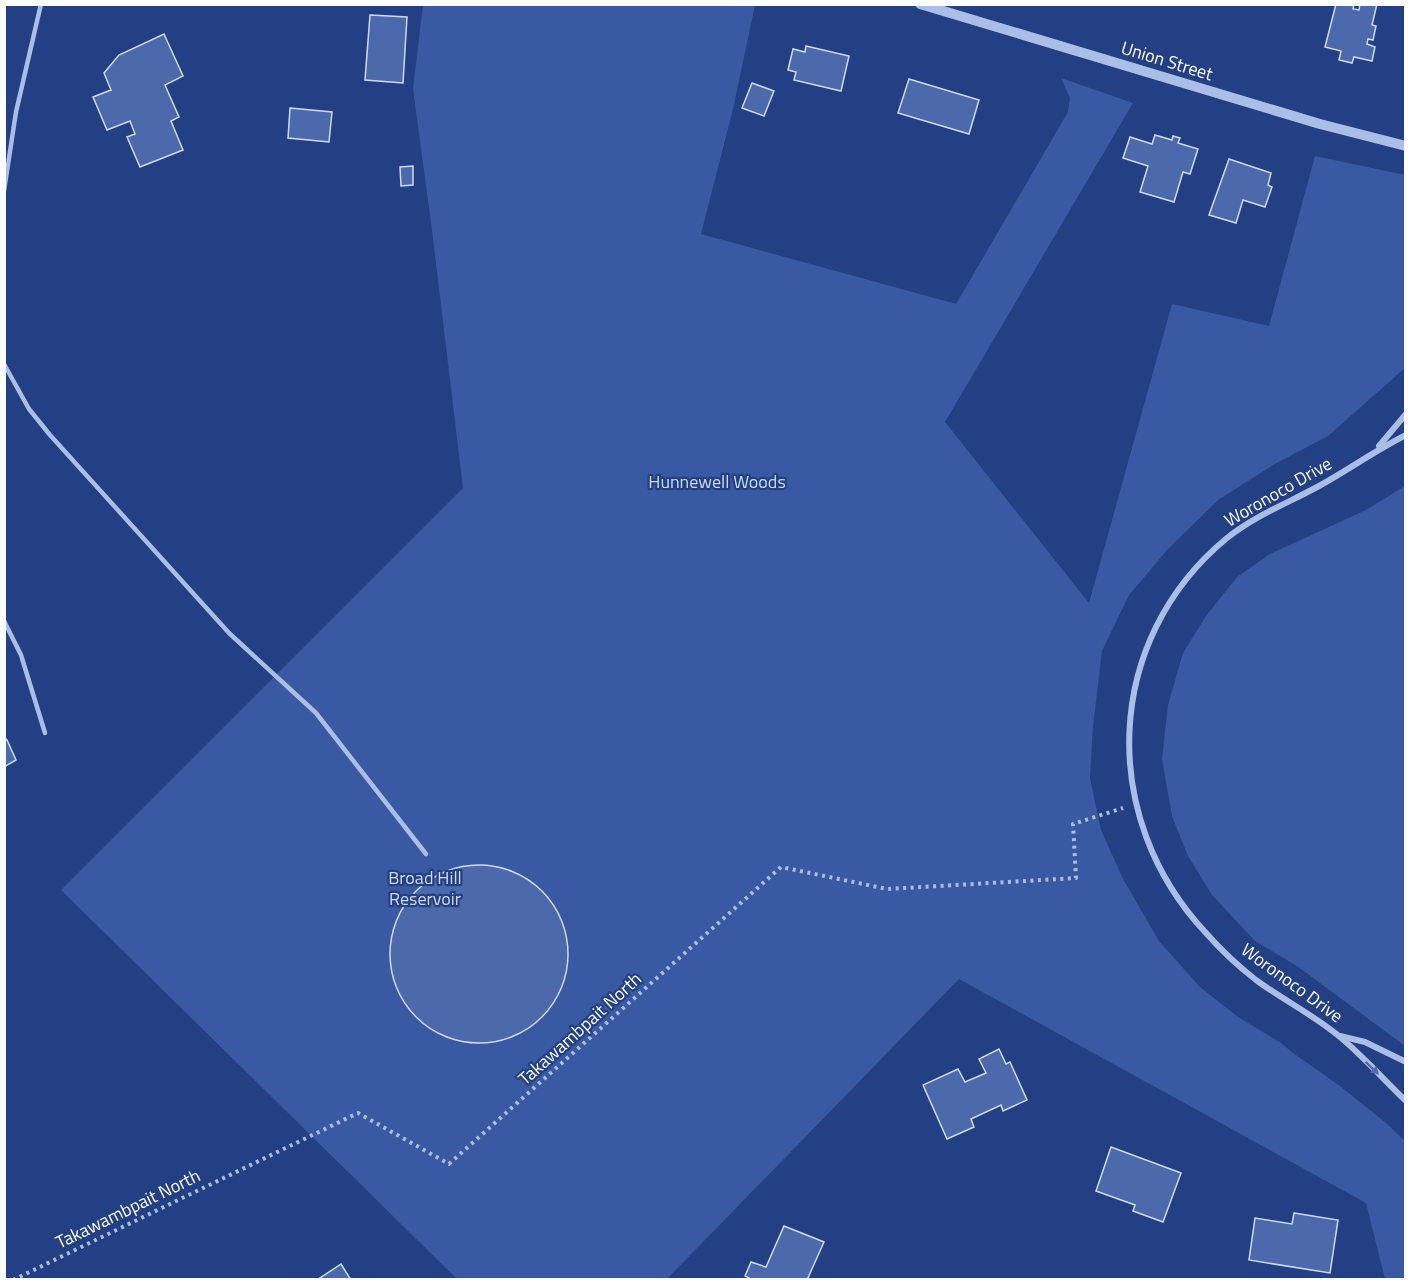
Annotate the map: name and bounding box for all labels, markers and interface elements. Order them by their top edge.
street label: Union Street [1118,34,1217,87]
street label: Woronoco Drive [1219,450,1337,533]
park label: Hunnewell Woods [648,468,786,495]
park label: Broad Hill Reservoir [388,864,462,912]
street label: Woronoco Drive [1236,936,1349,1029]
street label: Takawambpait North [512,966,647,1092]
one-way arrow [1365,1061,1379,1075]
street label: Takawambpait North [51,1162,205,1255]

